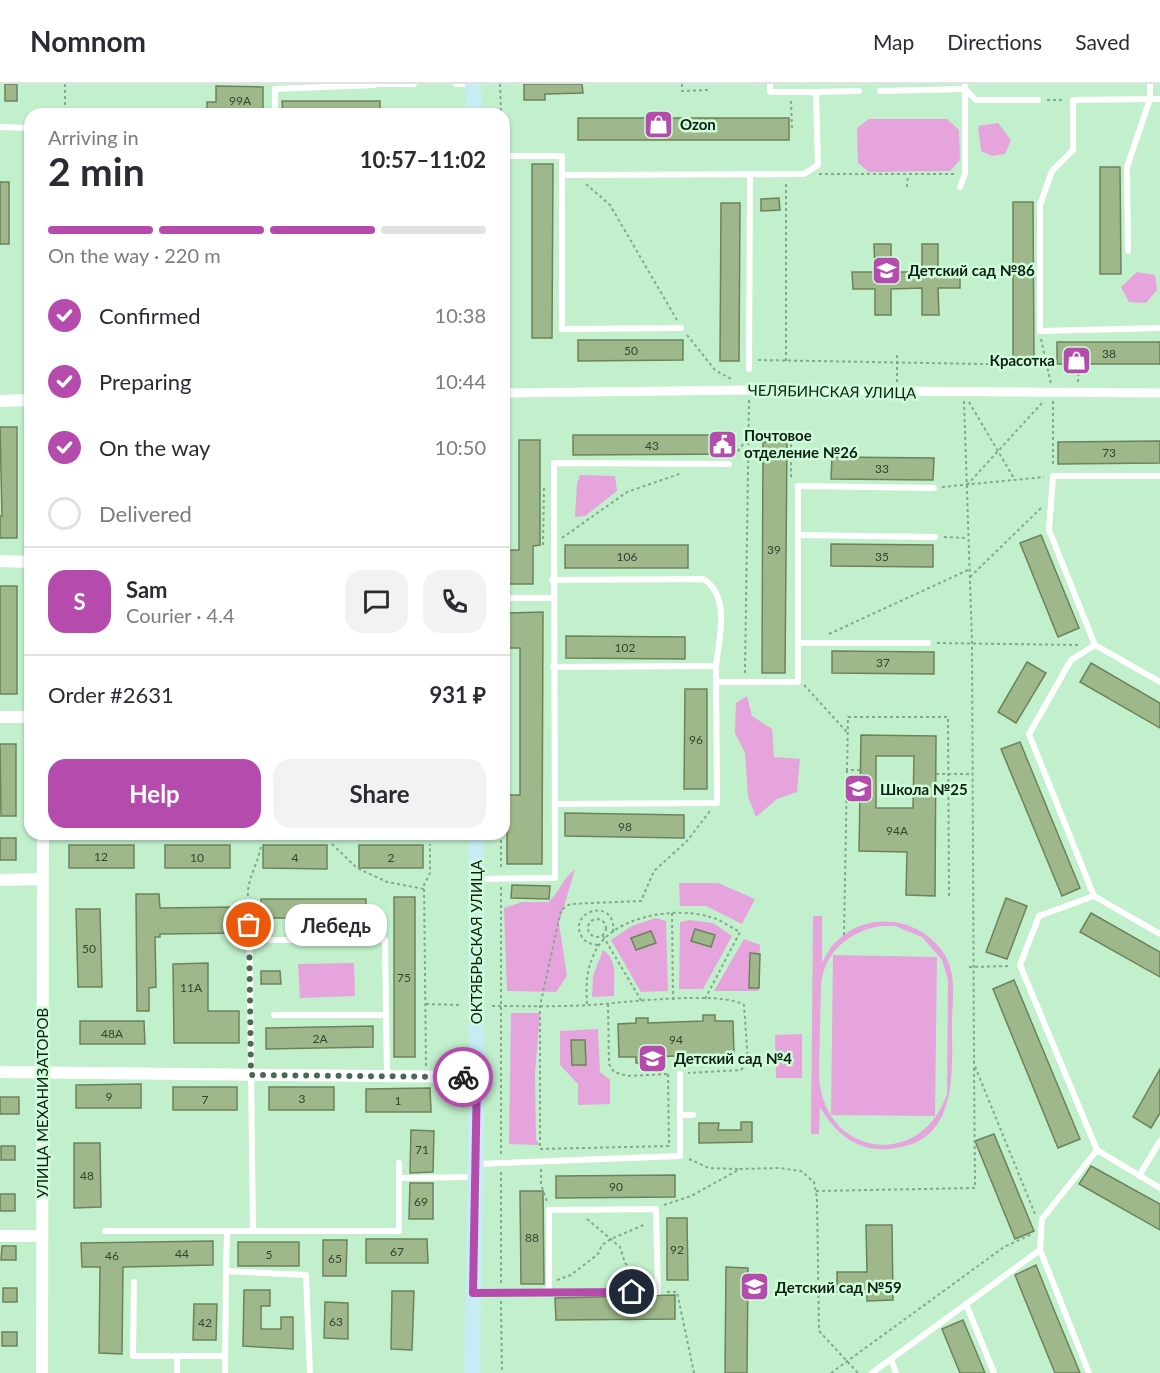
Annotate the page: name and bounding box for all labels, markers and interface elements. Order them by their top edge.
text: Nomnom [30,24,146,58]
text: Map [873,29,914,54]
text: Directions [947,29,1042,54]
text: Saved [1075,29,1130,54]
house number: 99А [229,93,252,108]
shop icon: Ozon [643,108,675,140]
place label: Ozon [680,115,716,133]
text: Arriving in [48,125,139,149]
text: 10:57–11:02 [360,146,486,173]
text: 2 min [48,148,145,194]
text: On the way · 220 m [48,243,221,267]
school or university icon: Детский сад №86 [871,254,903,286]
place label: Детский сад №86 [908,261,1035,279]
icon: check [48,299,81,332]
text: Confirmed [99,302,201,329]
text: 10:38 [435,303,486,327]
house number: 50 [624,343,638,358]
shop icon: Красотка [1060,344,1092,376]
house number: 38 [1102,346,1116,361]
place label: Красотка [990,351,1055,369]
icon: check [48,365,81,398]
text: Preparing [99,368,191,395]
text: 10:44 [435,369,486,393]
street label: ЧЕЛЯБИНСКАЯ УЛИЦА [748,381,917,401]
place label: Почтовое отделение №26 [744,426,858,461]
public building icon: Почтовое отделение №26 [707,428,739,460]
icon: check [48,431,81,464]
text: On the way [99,434,210,461]
text: 10:50 [435,435,486,459]
house number: 43 [645,438,659,453]
house number: 73 [1102,445,1116,460]
house number: 33 [875,461,889,476]
text: Delivered [99,500,192,527]
house number: 39 [767,542,781,557]
house number: 106 [617,549,637,564]
house number: 35 [875,549,889,564]
button: chat [345,570,408,633]
button: phone [423,570,486,633]
text: Sam [126,576,168,603]
text: S [73,588,86,615]
text: Courier · 4.4 [126,603,235,627]
house number: 102 [615,640,635,655]
house number: 37 [876,655,890,670]
text: Order #2631 [48,681,174,708]
text: 931 ₽ [430,681,486,708]
house number: 96 [689,732,703,747]
button: Help [48,759,261,828]
button: Share [273,759,486,828]
school or university icon: Школа №25 [843,773,875,805]
place label: Школа №25 [880,780,968,798]
house number: 98 [618,819,632,834]
house number: 94А [886,823,909,838]
house number: 12 [94,849,108,864]
house number: 10 [190,850,204,865]
house number: 4 [292,850,299,865]
house number: 2 [388,850,395,865]
street label: ОКТЯБРЬСКАЯ УЛИЦА [467,859,485,1024]
pin [223,899,274,950]
callout: Лебедь [285,904,387,946]
icon: bag [232,908,265,941]
text: Лебедь [301,913,371,937]
house number: 50 [82,941,96,956]
house number: 75 [397,970,411,985]
house number: 11А [180,980,203,995]
street label: УЛИЦА МЕХАНИЗАТОРОВ [33,1008,51,1198]
house number: 48А [101,1026,124,1041]
house number: 2А [312,1031,328,1046]
house number: 94 [669,1032,683,1047]
school or university icon: Детский сад №4 [637,1042,669,1074]
courier [433,1047,493,1107]
place label: Детский сад №4 [674,1049,792,1067]
icon: bike [447,1061,480,1094]
house number: 9 [106,1089,113,1104]
house number: 3 [299,1091,306,1106]
house number: 7 [202,1092,209,1107]
house number: 1 [395,1093,402,1108]
house number: 71 [415,1142,429,1157]
house number: 48 [80,1168,94,1183]
house number: 90 [609,1179,623,1194]
house number: 69 [414,1194,428,1209]
house number: 88 [525,1230,539,1245]
house number: 92 [670,1242,684,1257]
house number: 67 [390,1244,404,1259]
house number: 44 [175,1246,189,1261]
house number: 5 [266,1247,273,1262]
house number: 46 [105,1248,119,1263]
house number: 65 [328,1251,342,1266]
pin [606,1266,657,1317]
school or university icon: Детский сад №59 [738,1271,770,1303]
icon: home [615,1275,648,1308]
place label: Детский сад №59 [775,1278,902,1296]
house number: 63 [329,1314,343,1329]
house number: 42 [198,1315,212,1330]

